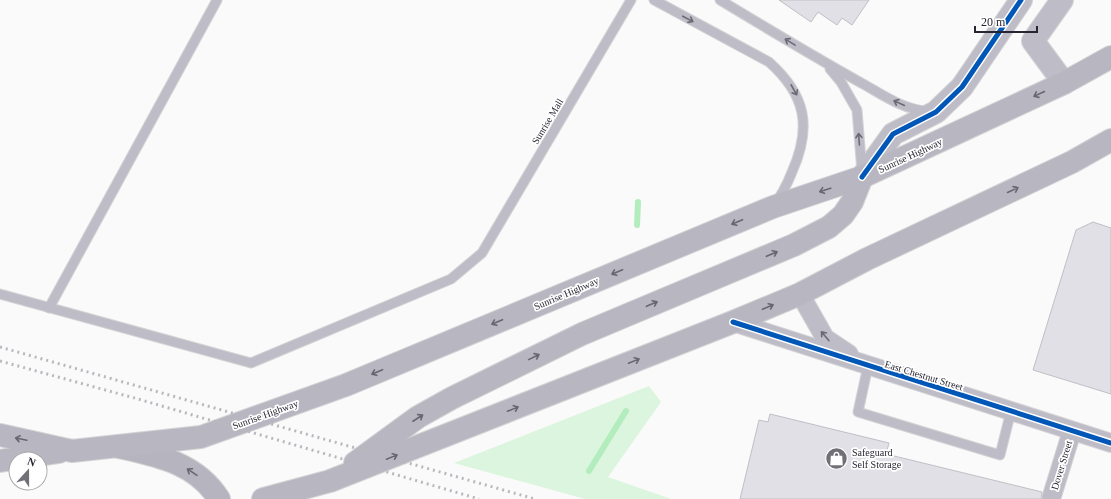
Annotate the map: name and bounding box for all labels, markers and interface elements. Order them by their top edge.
scale bar [975,8,1037,34]
one-way arrow [682,15,694,23]
text: 20 m [981,15,1006,29]
one-way arrow [784,38,796,46]
one-way arrow [790,84,798,96]
one-way arrow [1034,91,1046,98]
street label: Sunrise Mall [529,96,565,146]
one-way arrow [893,99,905,106]
one-way arrow [856,133,863,146]
street label: Sunrise Highway [877,136,944,175]
one-way arrow [820,186,832,194]
one-way arrow [1007,186,1019,193]
one-way arrow [732,218,744,226]
one-way arrow [766,249,778,257]
one-way arrow [612,269,624,276]
street label: Sunrise Highway [532,275,600,312]
one-way arrow [646,300,658,307]
one-way arrow [761,303,773,311]
one-way arrow [492,319,504,326]
one-way arrow [821,331,830,341]
one-way arrow [527,353,539,361]
one-way arrow [628,357,640,365]
street label: East Chestnut Street [883,358,964,393]
one-way arrow [372,369,384,376]
street label: Sunrise Highway [231,397,300,431]
one-way arrow [507,405,519,412]
one-way arrow [413,413,424,422]
one-way arrow [15,435,28,443]
street label: Dover Street [1049,439,1074,491]
shop icon: Safeguard Self Storage [824,445,850,471]
place label: Safeguard Self Storage [852,447,902,470]
north arrow [8,451,48,491]
one-way arrow [386,452,398,460]
text: N [26,455,37,469]
one-way arrow [187,468,198,476]

